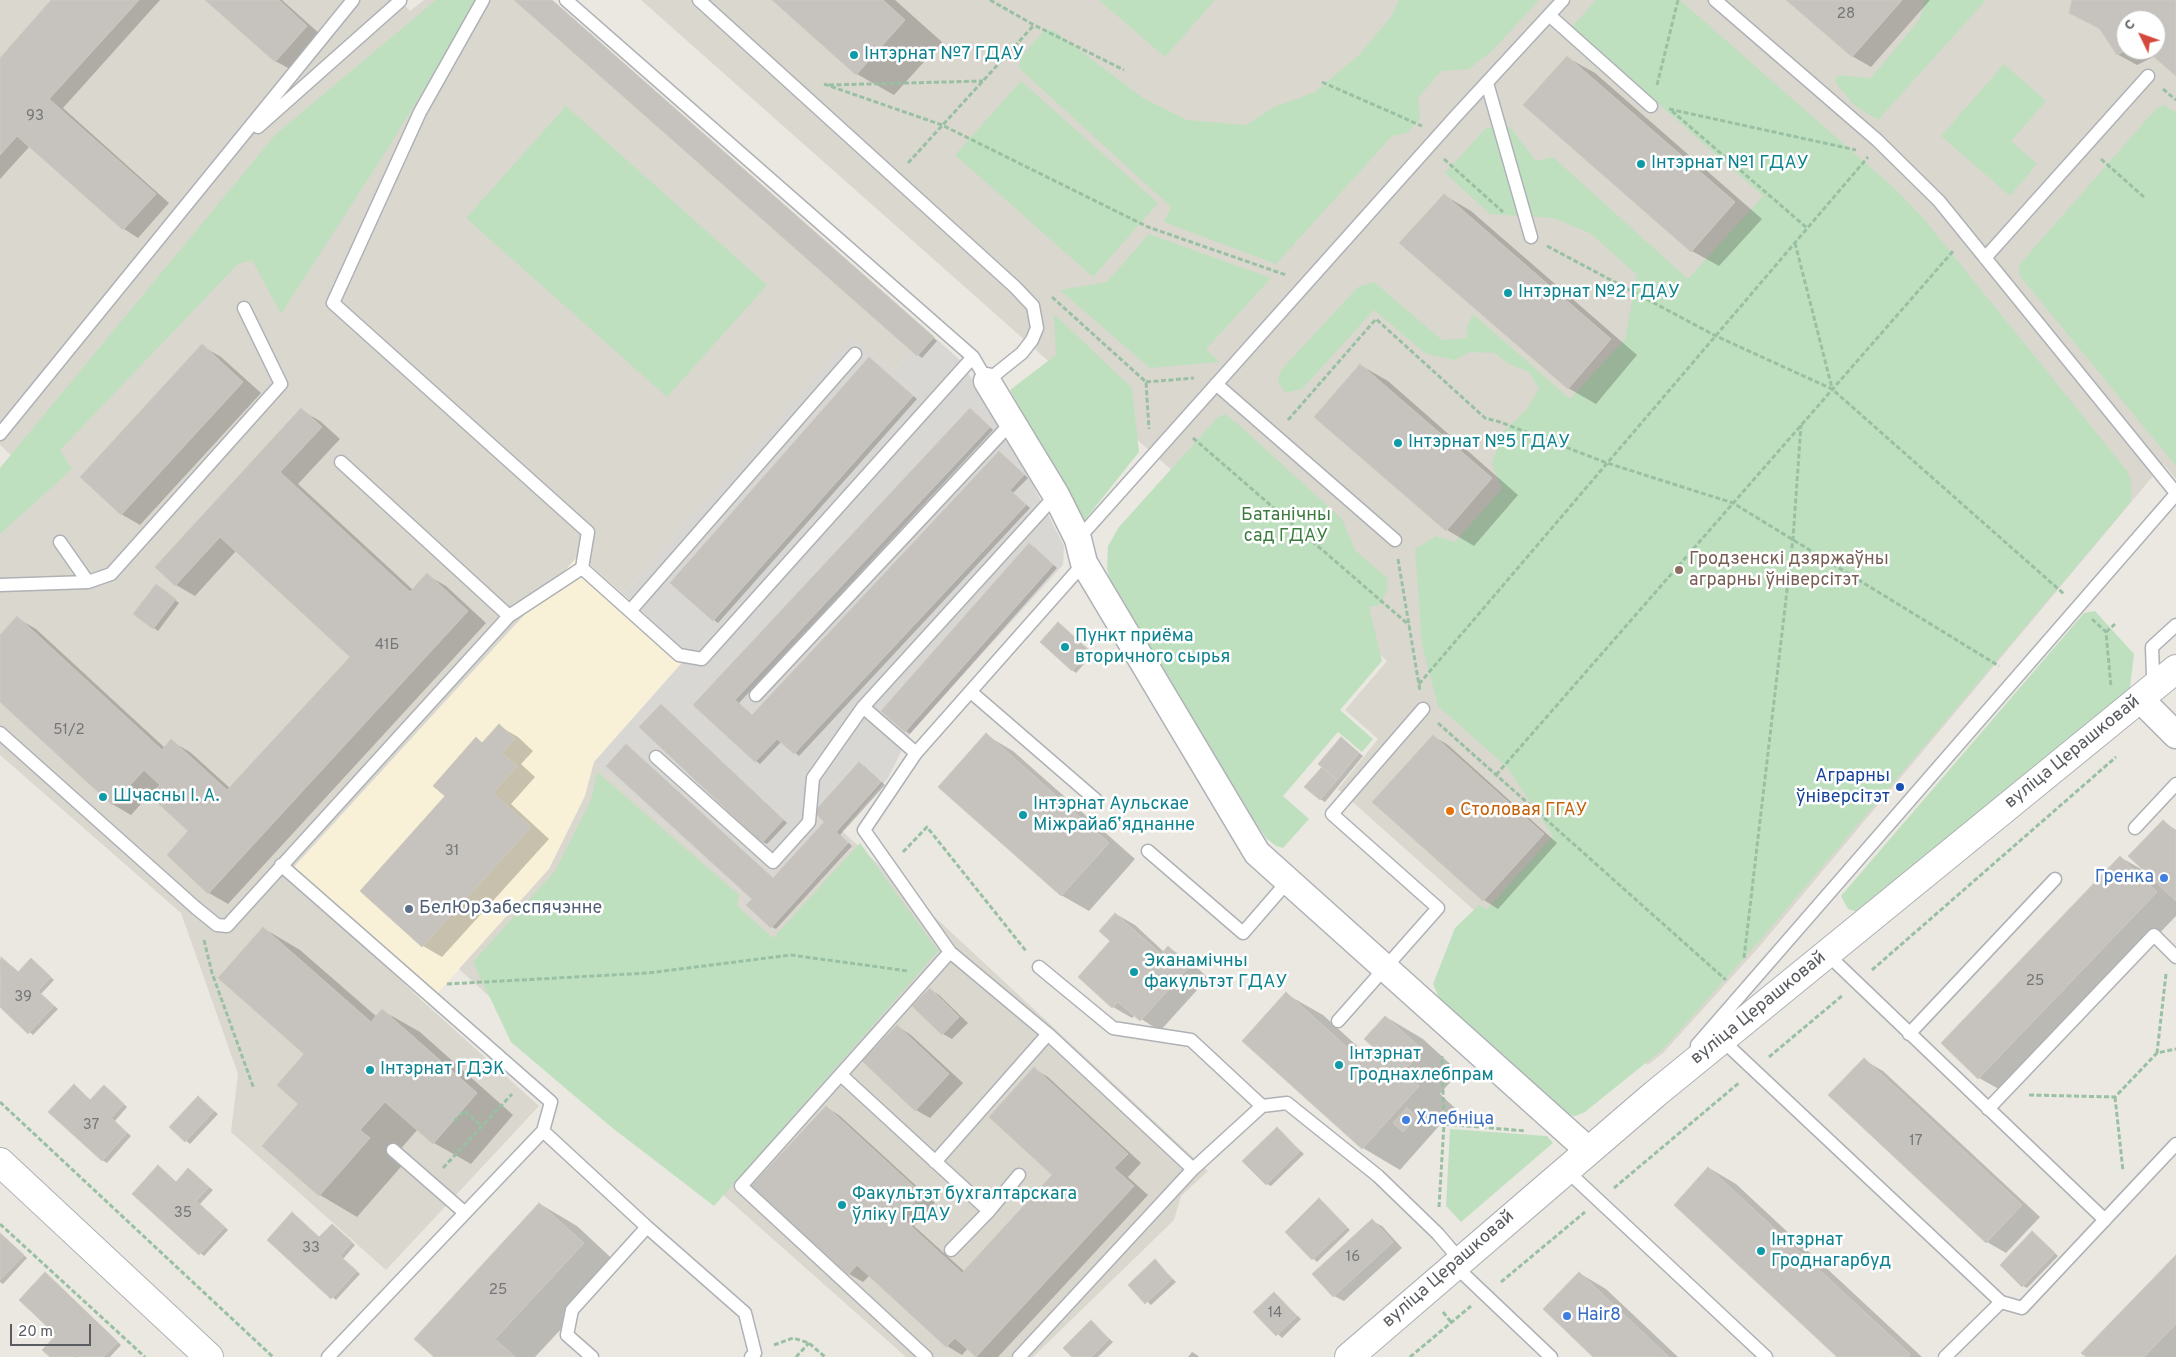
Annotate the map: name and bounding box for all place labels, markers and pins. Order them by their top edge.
place label: Інтэрнат №7 ГДАУ [864,44,1024,66]
marker: Інтэрнат №7 ГДАУ [848,49,860,61]
place label: Інтэрнат №1 ГДАУ [1651,153,1809,175]
marker: Інтэрнат №1 ГДАУ [1635,158,1647,170]
place label: Інтэрнат №2 ГДАУ [1518,282,1680,304]
marker: Інтэрнат №2 ГДАУ [1502,287,1514,299]
place label: Інтэрнат №5 ГДАУ [1408,432,1570,454]
marker: Інтэрнат №5 ГДАУ [1392,437,1404,449]
place label: Гродзенскі дзяржаўны аграрны ўніверсітэт [1689,549,1889,592]
marker: Гродзенскі дзяржаўны аграрны ўніверсітэт [1673,564,1685,576]
place label: Пункт приёма вторичного сырья [1075,626,1230,669]
marker: Пункт приёма вторичного сырья [1059,641,1071,653]
place label: Аграрны ўніверсітэт [1796,766,1890,809]
marker: Аграрны ўніверсітэт [1894,781,1906,793]
place label: Шчасны І. А. [113,786,220,808]
marker: Шчасны І. А. [97,791,109,803]
place label: Інтэрнат Аульскае Міжрайабʼяднанне [1033,794,1195,836]
place label: Столовая ГГАУ [1460,800,1587,822]
marker: Столовая ГГАУ [1444,805,1456,817]
marker: Інтэрнат Аульскае Міжрайабʼяднанне [1017,809,1029,821]
place label: Гренка [2095,867,2154,889]
marker: Гренка [2158,872,2170,884]
place label: БелЮрЗабеспячэнне [419,898,602,920]
marker: БелЮрЗабеспячэнне [403,903,415,915]
place label: Эканамічны факультэт ГДАУ [1144,951,1287,994]
marker: Эканамічны факультэт ГДАУ [1128,966,1140,978]
place label: Інтэрнат Гроднахлебпрам [1349,1044,1494,1086]
place label: Інтэрнат ГДЭК [380,1059,505,1081]
marker: Інтэрнат Гроднахлебпрам [1333,1059,1345,1071]
marker: Інтэрнат ГДЭК [364,1064,376,1076]
place label: Хлебніца [1416,1109,1494,1131]
marker: Хлебніца [1400,1114,1412,1126]
place label: Факультэт бухгалтарскага ўліку ГДАУ [852,1184,1077,1226]
marker: Факультэт бухгалтарскага ўліку ГДАУ [836,1199,848,1211]
place label: Інтэрнат Гроднагарбуд [1771,1230,1891,1272]
marker: Інтэрнат Гроднагарбуд [1755,1245,1767,1257]
place label: Hair8 [1577,1305,1621,1327]
marker: Hair8 [1561,1310,1573,1322]

